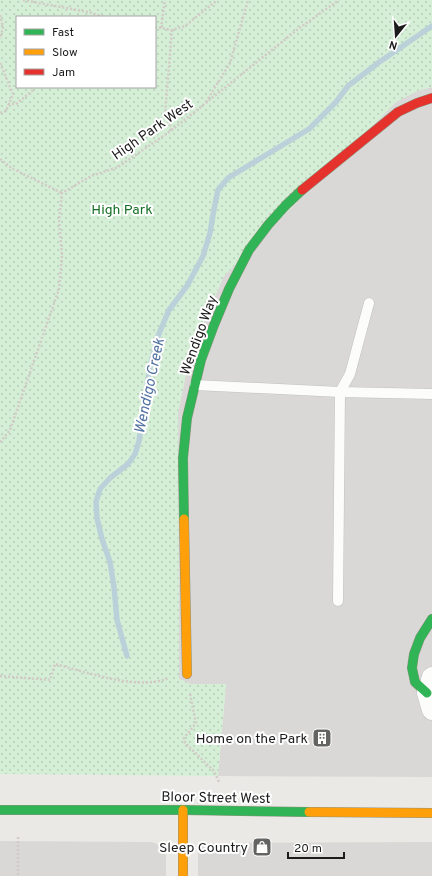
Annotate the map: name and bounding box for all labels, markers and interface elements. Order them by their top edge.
legend [16,16,156,88]
north arrow [376,16,416,56]
text: Fast [52,25,74,41]
text: N [388,37,399,52]
text: Slow [52,45,78,61]
text: Jam [52,65,75,81]
street label: High Park West [109,96,197,164]
park label: High Park [91,202,153,219]
street label: Wendigo Way [177,293,222,378]
water label: Wendigo Creek [131,337,170,436]
building icon: Home on the Park [311,727,333,749]
place label: Home on the Park [196,731,308,748]
street label: Bloor Street West [161,789,271,808]
scale bar [288,834,344,860]
shop icon: Sleep Country [251,836,273,858]
place label: Sleep Country [159,840,248,857]
text: 20 m [294,841,322,857]

